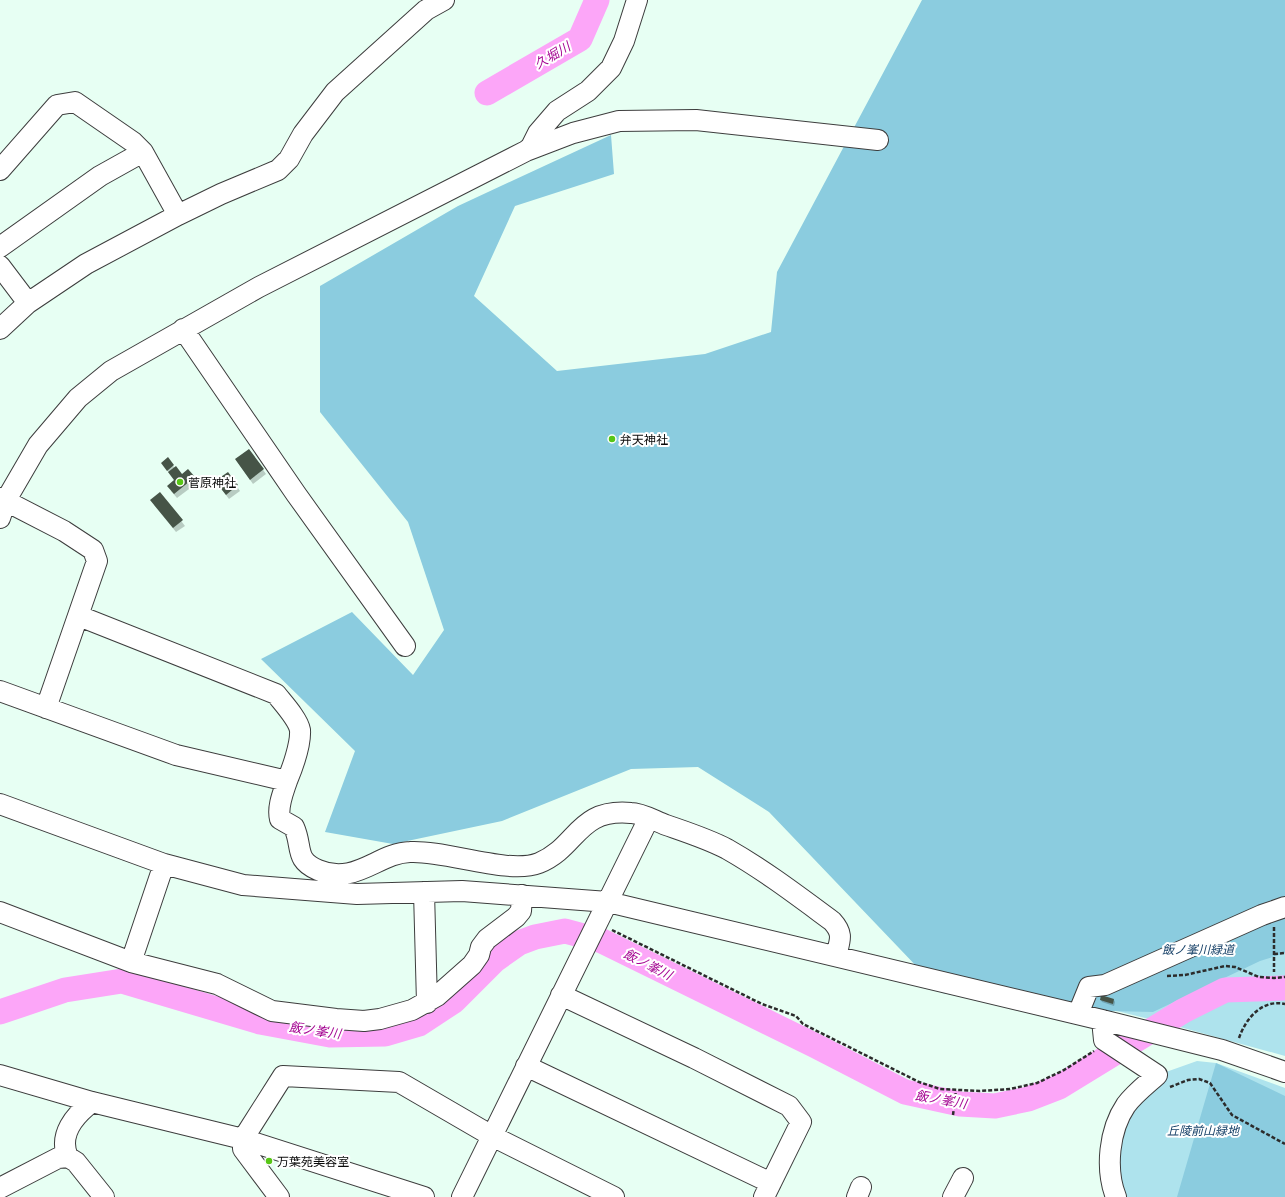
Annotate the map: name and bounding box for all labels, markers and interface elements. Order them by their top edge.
water label: 久堀川 [531,36,575,73]
place label: 弁天神社 [620,431,668,448]
marker: 弁天神社 [607,434,617,444]
place label: 菅原神社 [188,474,236,491]
marker: 菅原神社 [175,477,185,487]
park label: 飯ノ峯川緑道 [1162,941,1236,958]
water label: 飯ノ峯川 [621,944,677,985]
water label: 飯ノ峯川 [288,1017,344,1043]
water label: 飯ノ峯川 [914,1086,970,1113]
park label: 丘陵前山緑地 [1167,1122,1241,1139]
place label: 万葉苑美容室 [277,1153,349,1170]
marker: 万葉苑美容室 [264,1156,274,1166]

